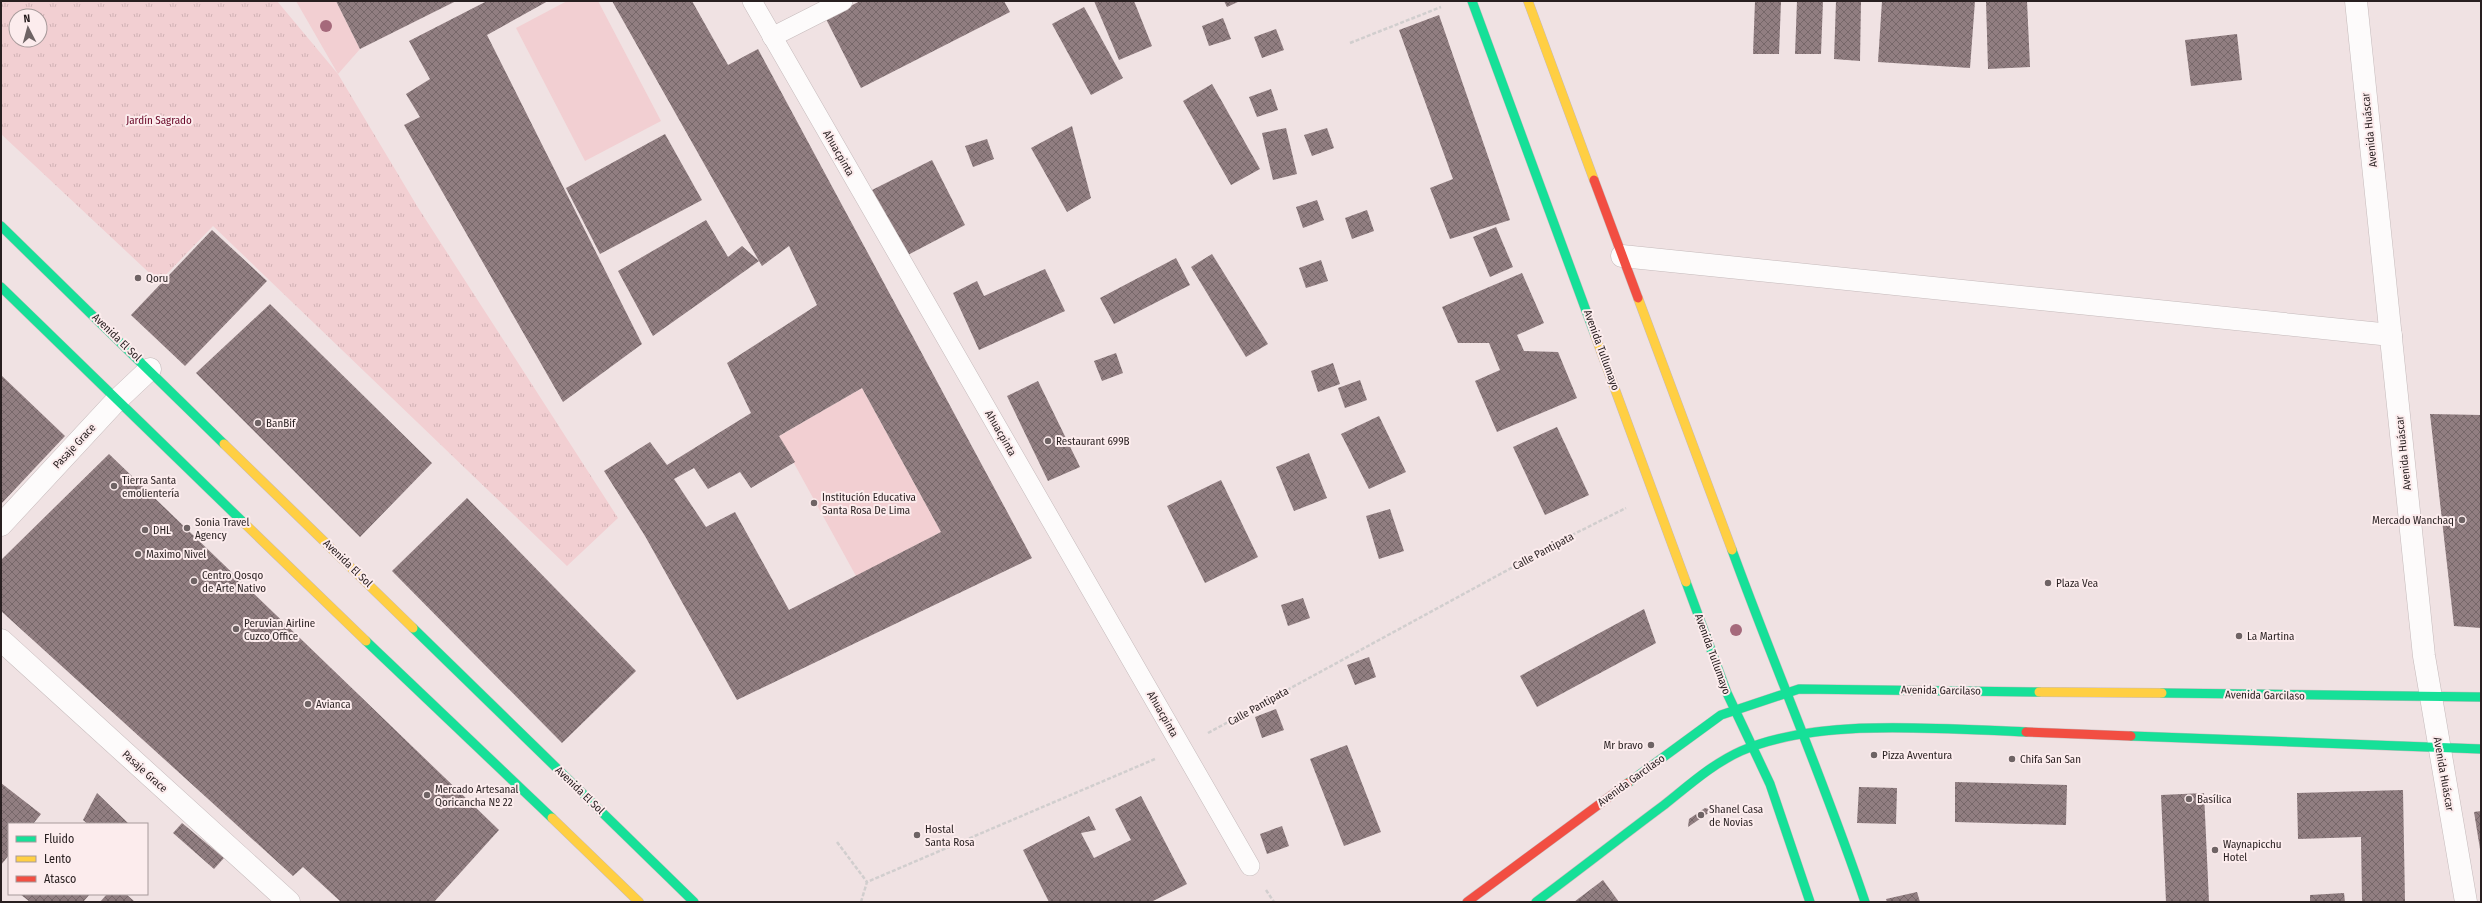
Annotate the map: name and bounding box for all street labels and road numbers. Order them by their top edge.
street label: Avenida Huáscar [2359,92,2380,168]
street label: Ahuacpinta [820,128,857,178]
street label: Avenida Tullumayo [1581,308,1622,392]
street label: Avenida El Sol [89,311,144,364]
street label: Ahuacpinta [982,408,1019,458]
street label: Avenida Huáscar [2393,415,2414,491]
street label: Pasaje Grace [50,421,98,471]
street label: Calle Pantipata [1510,530,1576,573]
street label: Avenida El Sol [320,537,375,590]
street label: Avenida Tullumayo [1692,612,1733,696]
street label: Avenida Garcilaso [1901,683,1981,698]
street label: Calle Pantipata [1226,684,1291,728]
street label: Avenida Garcilaso [2225,688,2305,703]
street label: Ahuacpinta [1144,689,1181,739]
street label: Avenida Huáscar [2431,736,2456,812]
street label: Pasaje Grace [119,748,170,795]
street label: Avenida Garcilaso [1595,752,1668,809]
street label: Avenida El Sol [552,764,607,817]

